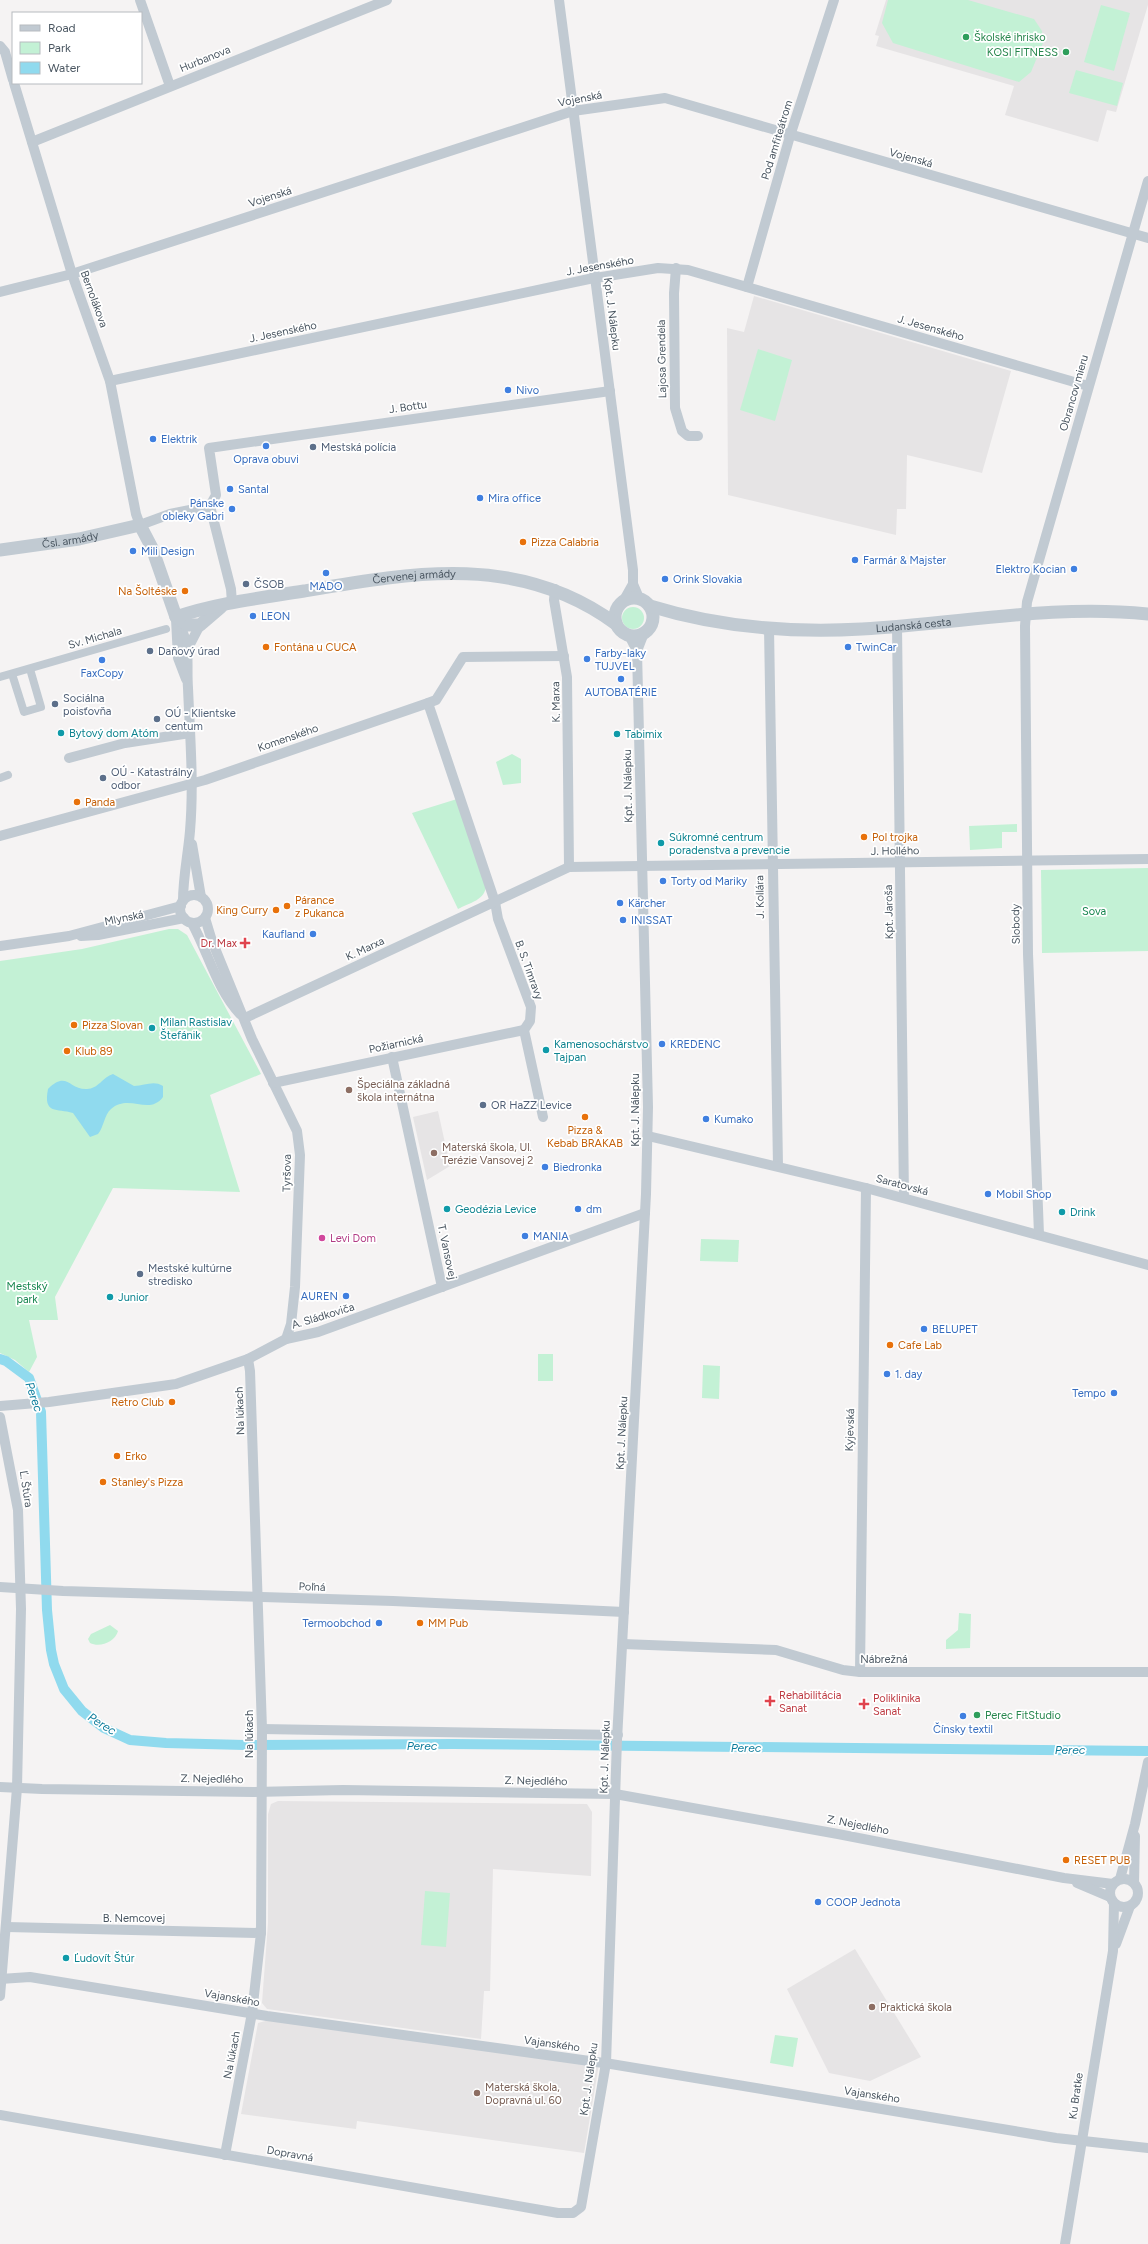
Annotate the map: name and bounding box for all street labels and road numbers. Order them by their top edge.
street label: Hurbanova [178,43,232,75]
street label: Vojenská [557,88,603,110]
street label: Pod amfiteátrom [759,99,795,181]
street label: Vojenská [888,146,934,170]
street label: Vojenská [247,184,293,210]
street label: J. Jesenského [565,254,635,278]
street label: Bernolákova [78,269,110,329]
street label: Kpt. J. Nálepku [601,277,623,351]
street label: J. Jesenského [896,312,966,344]
street label: J. Jesenského [248,319,318,345]
street label: Lajosa Grendela [655,319,669,399]
street label: Obrancov mieru [1057,353,1091,433]
street label: J. Bottu [388,398,428,416]
street label: Čsl. armády [41,528,100,551]
street label: Červenej armády [372,567,456,586]
street label: Ludanská cesta [875,615,952,635]
street label: Sv. Michala [67,624,123,652]
street label: K. Marxa [549,681,563,723]
street label: Komenského [256,722,320,754]
street label: Kpt. J. Nálepku [621,749,635,823]
street label: J. Hollého [871,844,919,858]
street label: J. Kollára [753,875,767,919]
street label: Kpt. Jaroša [882,885,896,939]
street label: Slobody [1009,903,1023,944]
street label: Mlynská [103,908,145,928]
street label: K. Marxa [344,934,386,964]
street label: B. S. Timravy [512,939,546,1002]
street label: Požiarnická [368,1032,424,1056]
street label: Kpt. J. Nálepku [629,1073,642,1147]
street label: Tyršova [280,1154,294,1192]
street label: Saratovská [874,1172,930,1198]
street label: T. Vansovej [435,1223,459,1281]
street label: A. Sládkoviča [290,1300,356,1332]
street label: Na lúkach [233,1387,247,1435]
street label: Kpt. J. Nálepku [614,1396,630,1470]
street label: Kyjevská [843,1408,857,1452]
street label: Ľ. Štúra [17,1470,36,1508]
street label: Poľná [298,1580,326,1594]
street label: Nábrežná [860,1653,908,1666]
street label: Na lúkach [243,1710,256,1758]
street label: Kpt. J. Nálepku [597,1720,613,1794]
street label: Z. Nejedlého [180,1772,244,1786]
street label: Z. Nejedlého [504,1774,568,1788]
street label: Z. Nejedlého [826,1813,890,1837]
street label: B. Nemcovej [103,1912,165,1925]
street label: Vajanského [203,1987,261,2009]
street label: Na lúkach [221,2030,243,2080]
street label: Vajanského [523,2034,581,2054]
street label: Kpt. J. Nálepku [577,2042,601,2116]
street label: Ku Bratke [1066,2072,1086,2120]
street label: Vajanského [843,2084,901,2106]
street label: Dopravná [266,2144,314,2164]

